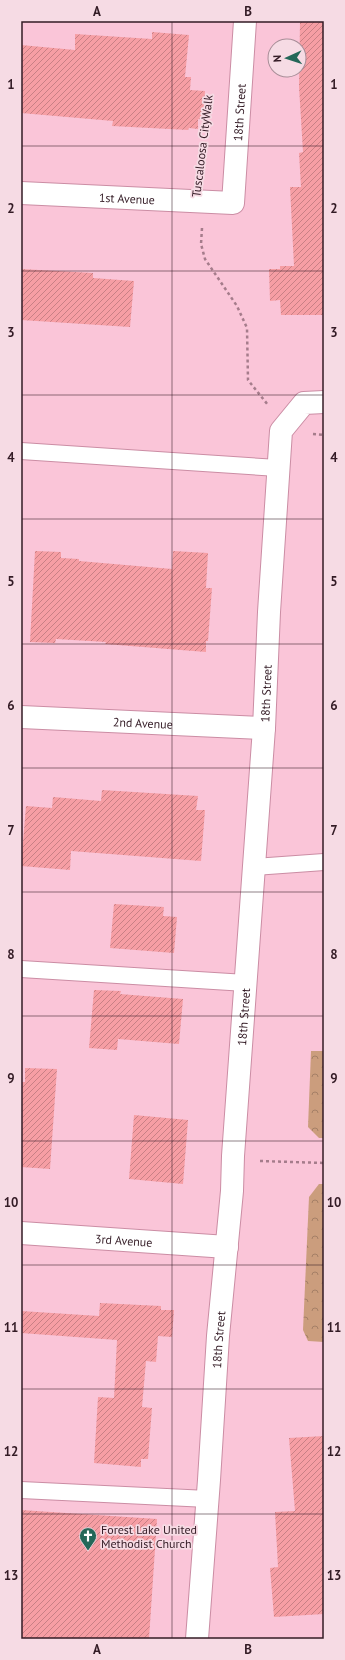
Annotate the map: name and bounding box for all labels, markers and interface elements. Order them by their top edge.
text: A [93,3,101,20]
text: B [244,3,252,20]
north arrow [267,38,307,78]
text: N [270,55,284,63]
text: 1 [7,76,15,93]
text: 1 [330,76,338,93]
street label: 18th Street [230,83,248,142]
street label: Tuscaloosa CityWalk [188,94,216,198]
street label: 1st Avenue [99,189,155,207]
text: 2 [7,200,15,217]
text: 2 [330,200,338,217]
text: 3 [7,324,15,341]
text: 3 [330,324,338,341]
text: 4 [7,449,15,466]
text: 4 [330,449,338,466]
text: 5 [7,573,15,590]
text: 5 [330,573,338,590]
street label: 18th Street [257,664,274,723]
text: 6 [7,697,15,714]
text: 6 [330,697,338,714]
street label: 2nd Avenue [113,714,173,731]
text: 7 [7,822,15,839]
text: 7 [330,822,338,839]
text: 8 [7,946,15,963]
text: 8 [330,946,338,963]
street label: 18th Street [234,987,253,1046]
text: 9 [7,1070,15,1087]
text: 9 [330,1070,338,1087]
text: 10 [4,1194,18,1211]
text: 10 [327,1194,341,1211]
street label: 3rd Avenue [95,1231,153,1249]
street label: 18th Street [208,1310,228,1369]
text: 11 [4,1319,18,1336]
text: 11 [327,1319,341,1336]
text: 12 [4,1443,18,1460]
text: 12 [327,1443,341,1460]
place label: Forest Lake United Methodist Church [101,1522,197,1551]
church icon: Forest Lake United Methodist Church [78,1526,98,1551]
text: 13 [4,1567,18,1584]
text: 13 [327,1567,341,1584]
text: A [93,1641,101,1658]
text: B [244,1641,252,1658]

